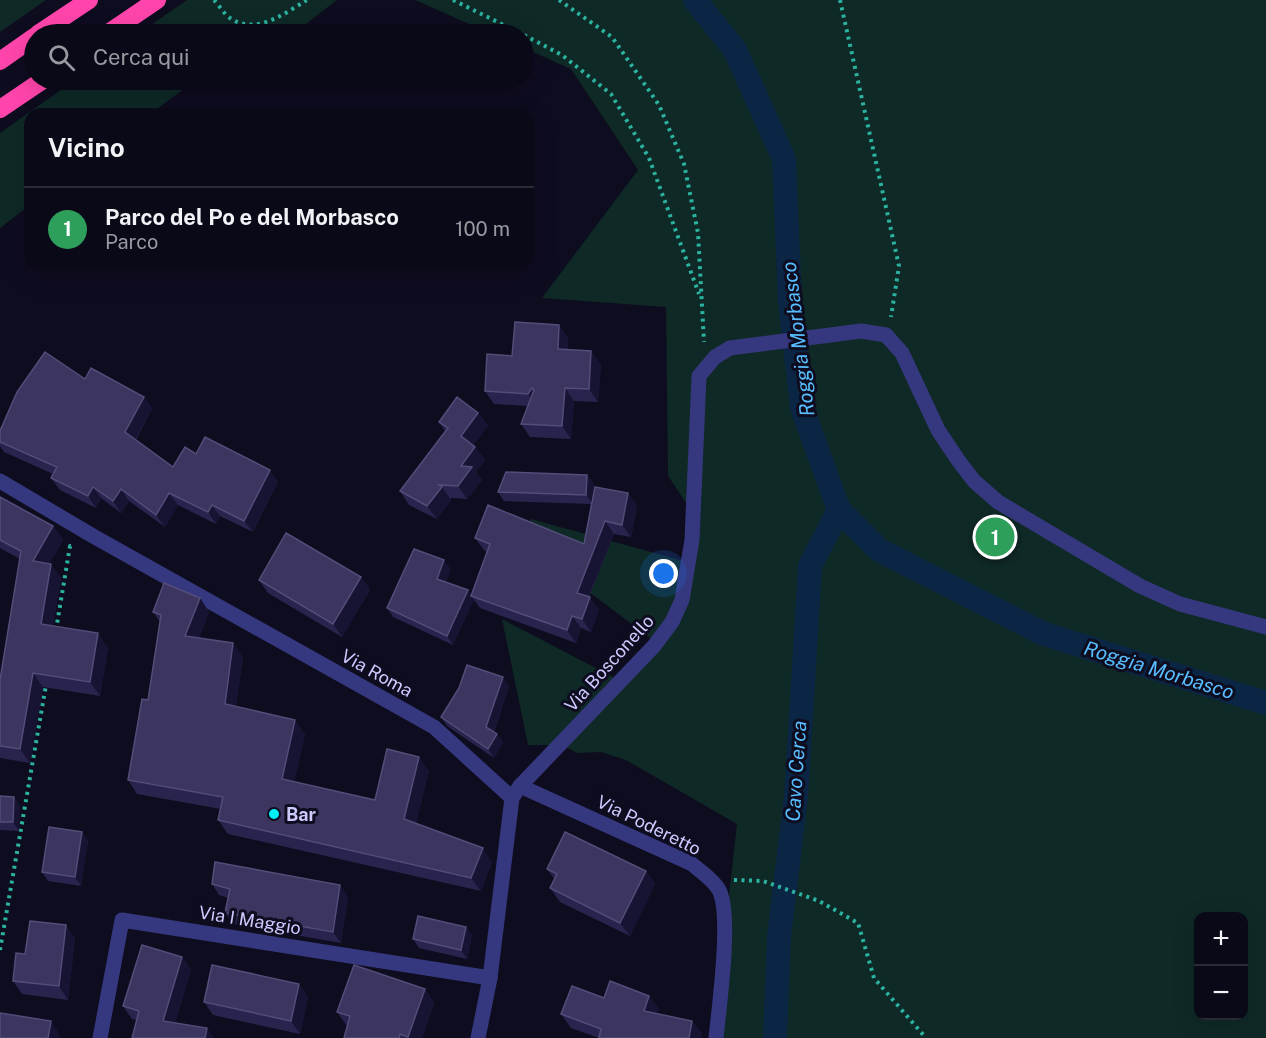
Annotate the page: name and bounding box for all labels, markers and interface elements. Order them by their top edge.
search box [24,24,534,90]
icon: search [45,41,78,74]
text: Cerca qui [93,44,190,70]
text: Vicino [48,132,125,163]
text: Parco del Po e del Morbasco [105,204,399,230]
text: 1 [63,217,72,241]
text: 100 m [455,217,510,241]
text: Parco [105,230,158,254]
water label: Roggia Morbasco [777,260,819,418]
pin: 1 [976,514,1014,560]
your location [649,559,678,588]
street label: Via Bosconello [560,610,658,716]
water label: Roggia Morbasco [1081,636,1237,704]
street label: Via Roma [338,645,416,701]
water label: Cavo Cerca [781,720,811,822]
street label: Via Poderetto [594,791,704,859]
place label: Bar [286,804,317,825]
marker: Bar [267,807,281,821]
street label: Via I Maggio [197,902,303,938]
map controls [1194,912,1248,1020]
button: + [1194,912,1248,966]
button: − [1194,966,1248,1020]

